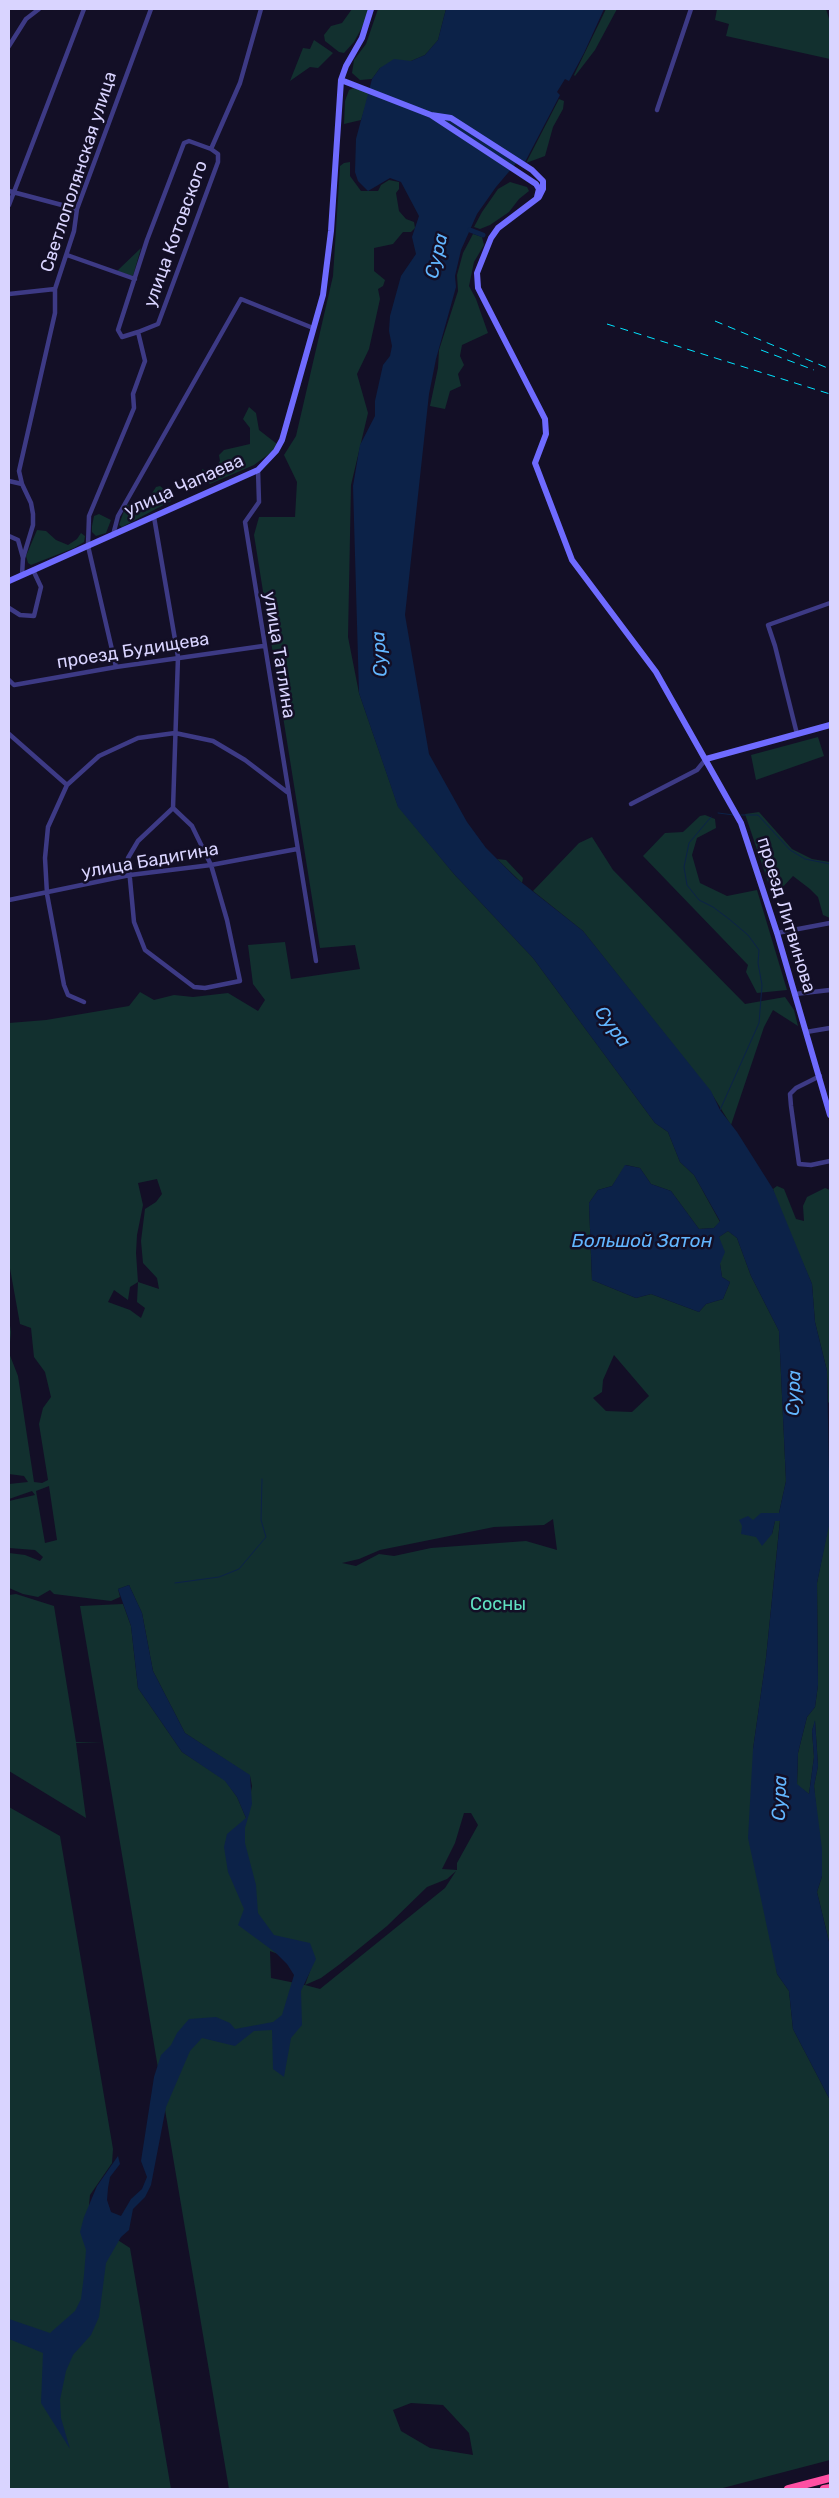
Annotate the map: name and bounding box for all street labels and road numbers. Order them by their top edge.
street label: Светлополянская улица [36,69,122,275]
street label: улица Котовского [139,158,213,310]
street label: улица Чапаева [121,450,247,522]
street label: улица Татлина [258,590,300,720]
street label: проезд Будищева [55,628,211,674]
street label: проезд Литвинова [752,835,820,995]
street label: улица Бадигина [80,838,220,884]

